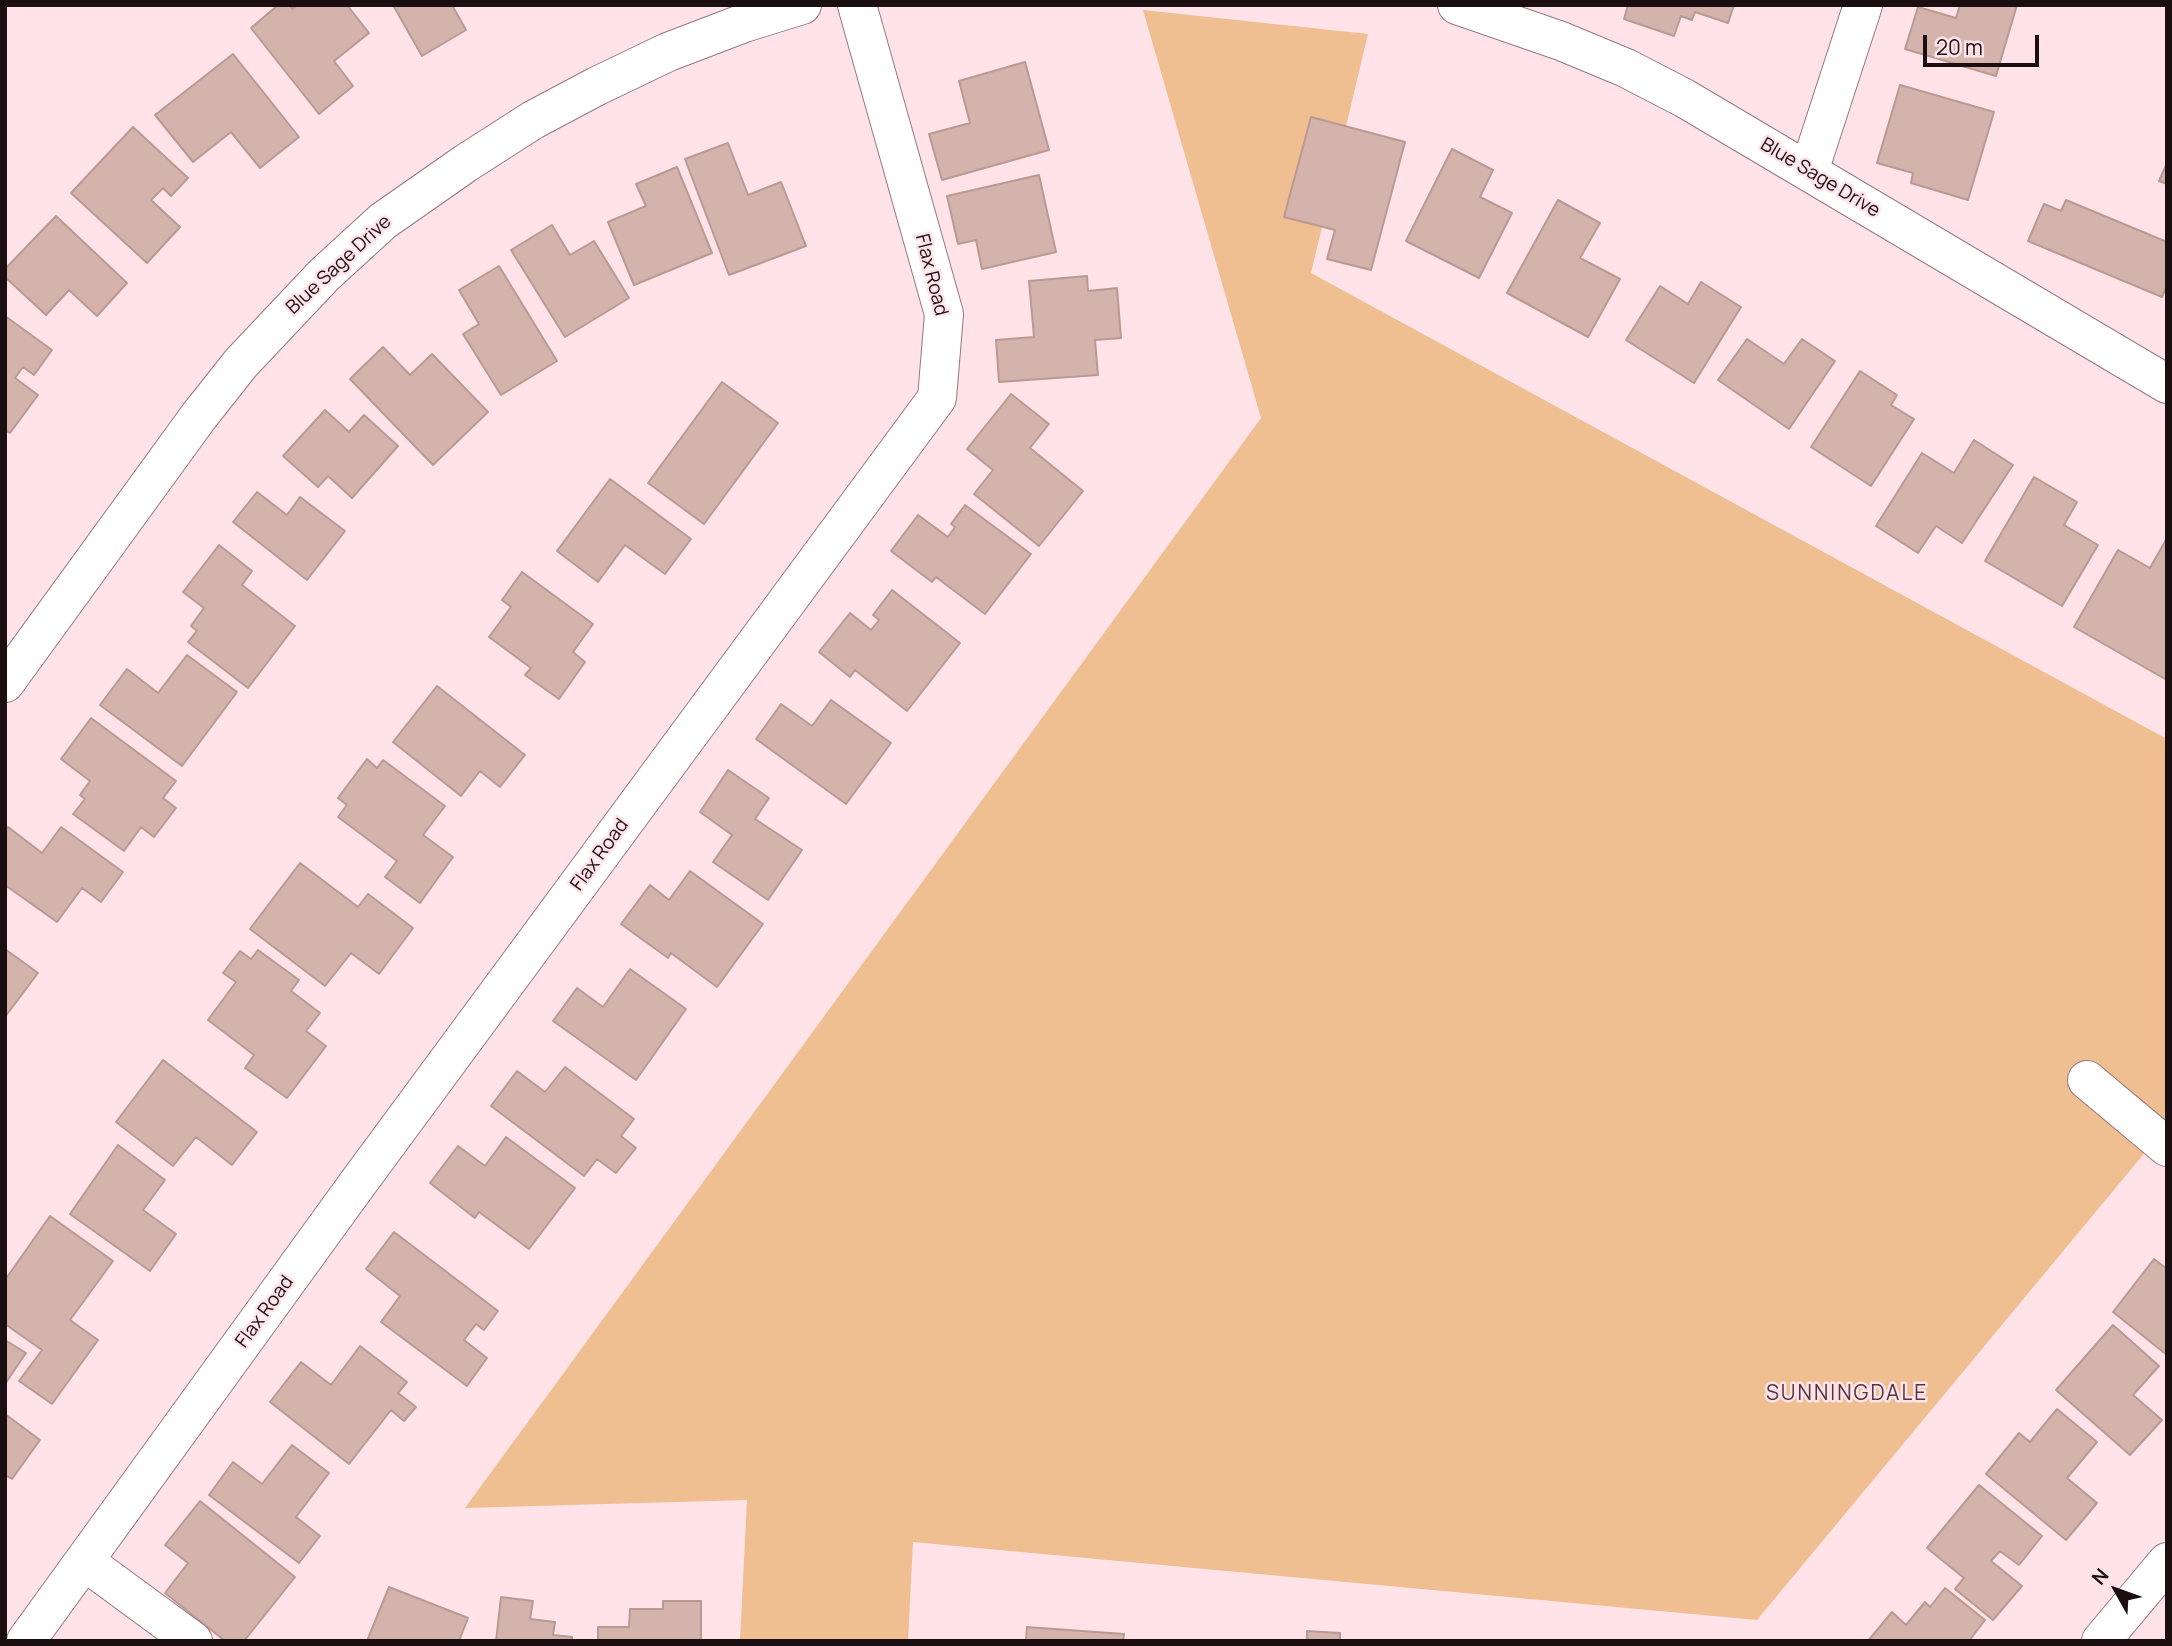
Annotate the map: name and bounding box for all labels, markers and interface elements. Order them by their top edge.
scale bar [1927,21,2042,65]
text: 20 m [1936,33,1983,61]
street label: Blue Sage Drive [1756,133,1884,223]
street label: Blue Sage Drive [282,211,396,319]
street label: Flax Road [910,232,952,318]
street label: Flax Road [566,815,634,895]
street label: Flax Road [231,1272,299,1352]
district label: SUNNINGDALE [1767,1381,1927,1407]
north arrow [2081,1555,2151,1625]
text: N [2086,1563,2114,1590]

